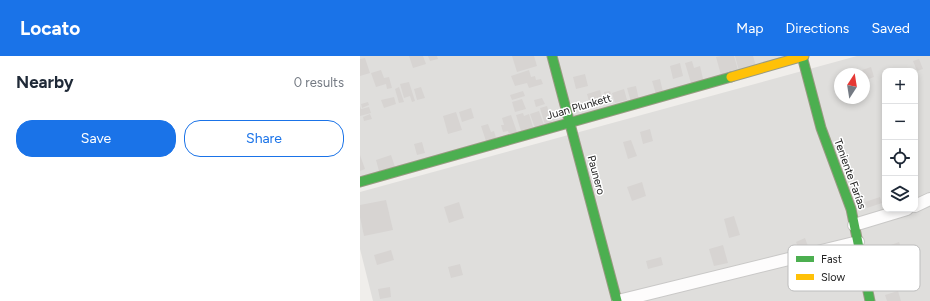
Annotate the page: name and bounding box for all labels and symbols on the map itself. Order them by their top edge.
north arrow [834,68,870,104]
street label: Juan Plunkett [545,92,613,122]
street label: Teniente Farías [831,137,869,211]
street label: Paunero [585,154,607,196]
legend [788,245,920,291]
text: Fast [821,253,842,266]
text: Slow [821,271,845,284]

